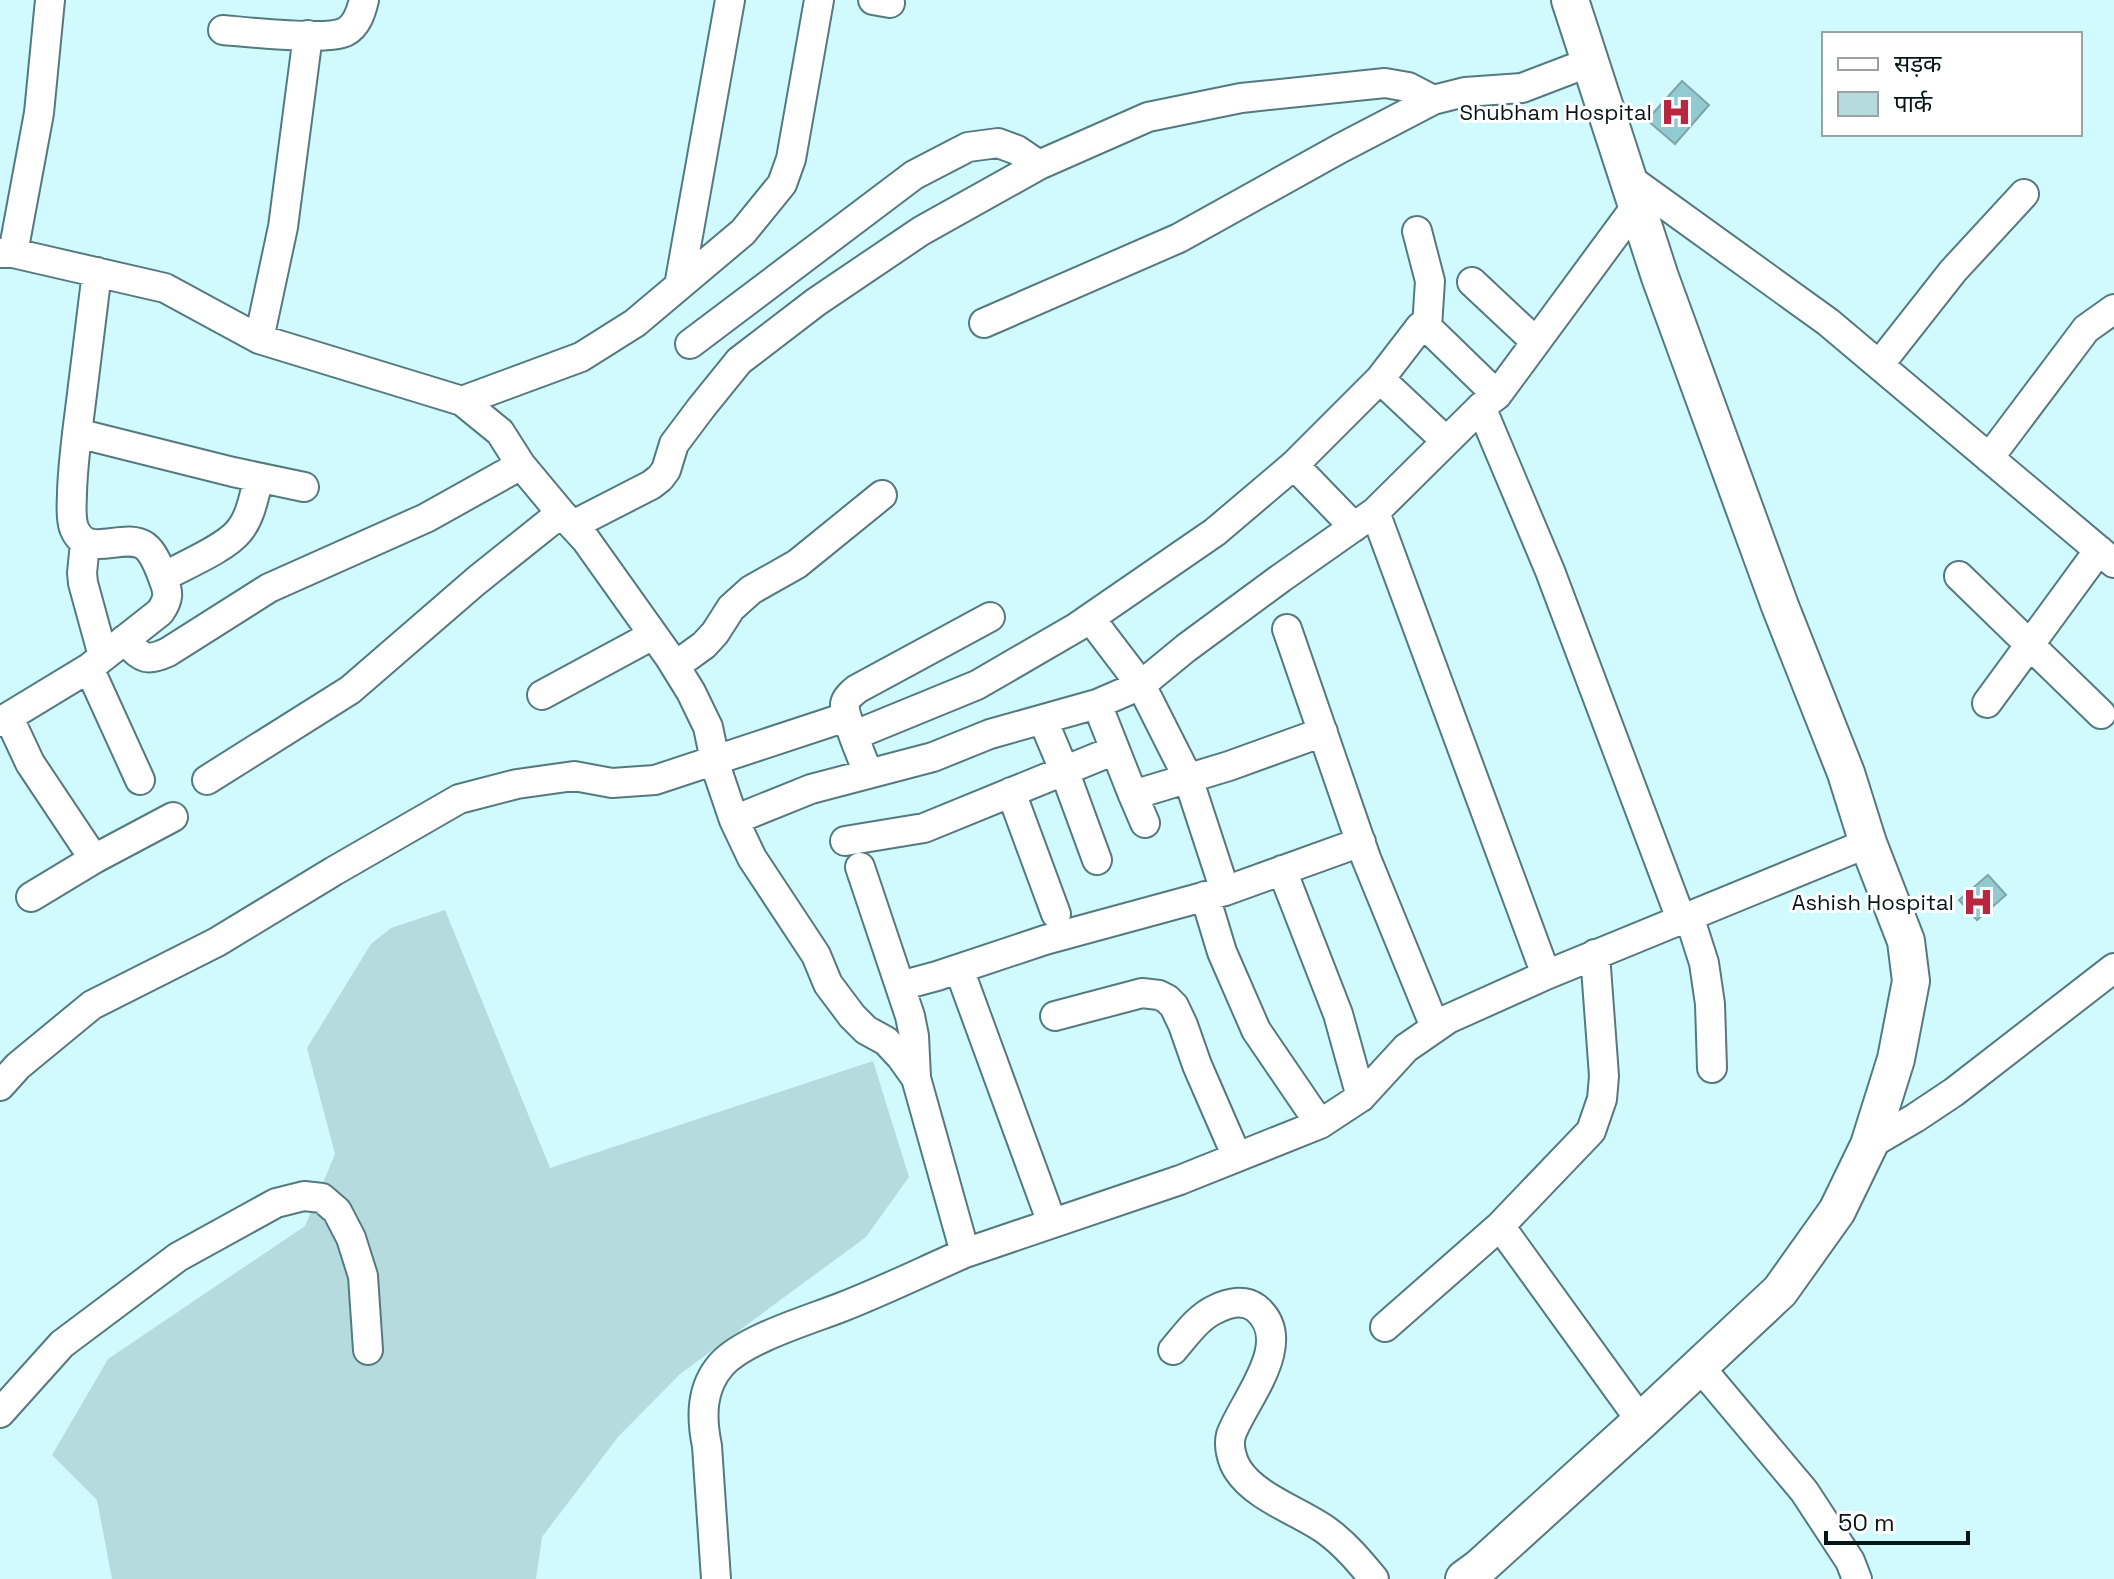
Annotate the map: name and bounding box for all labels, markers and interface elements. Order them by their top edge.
legend [1822,32,2082,136]
text: सड़क [1894,48,1942,79]
text: पार्क [1894,88,1933,119]
hospital icon: Shubham Hospital [1659,95,1693,129]
place label: Shubham Hospital [1460,98,1652,126]
hospital icon: Ashish Hospital [1961,885,1995,919]
place label: Ashish Hospital [1792,888,1954,916]
scale bar [1826,1495,1968,1545]
text: 50 m [1838,1507,1895,1538]

